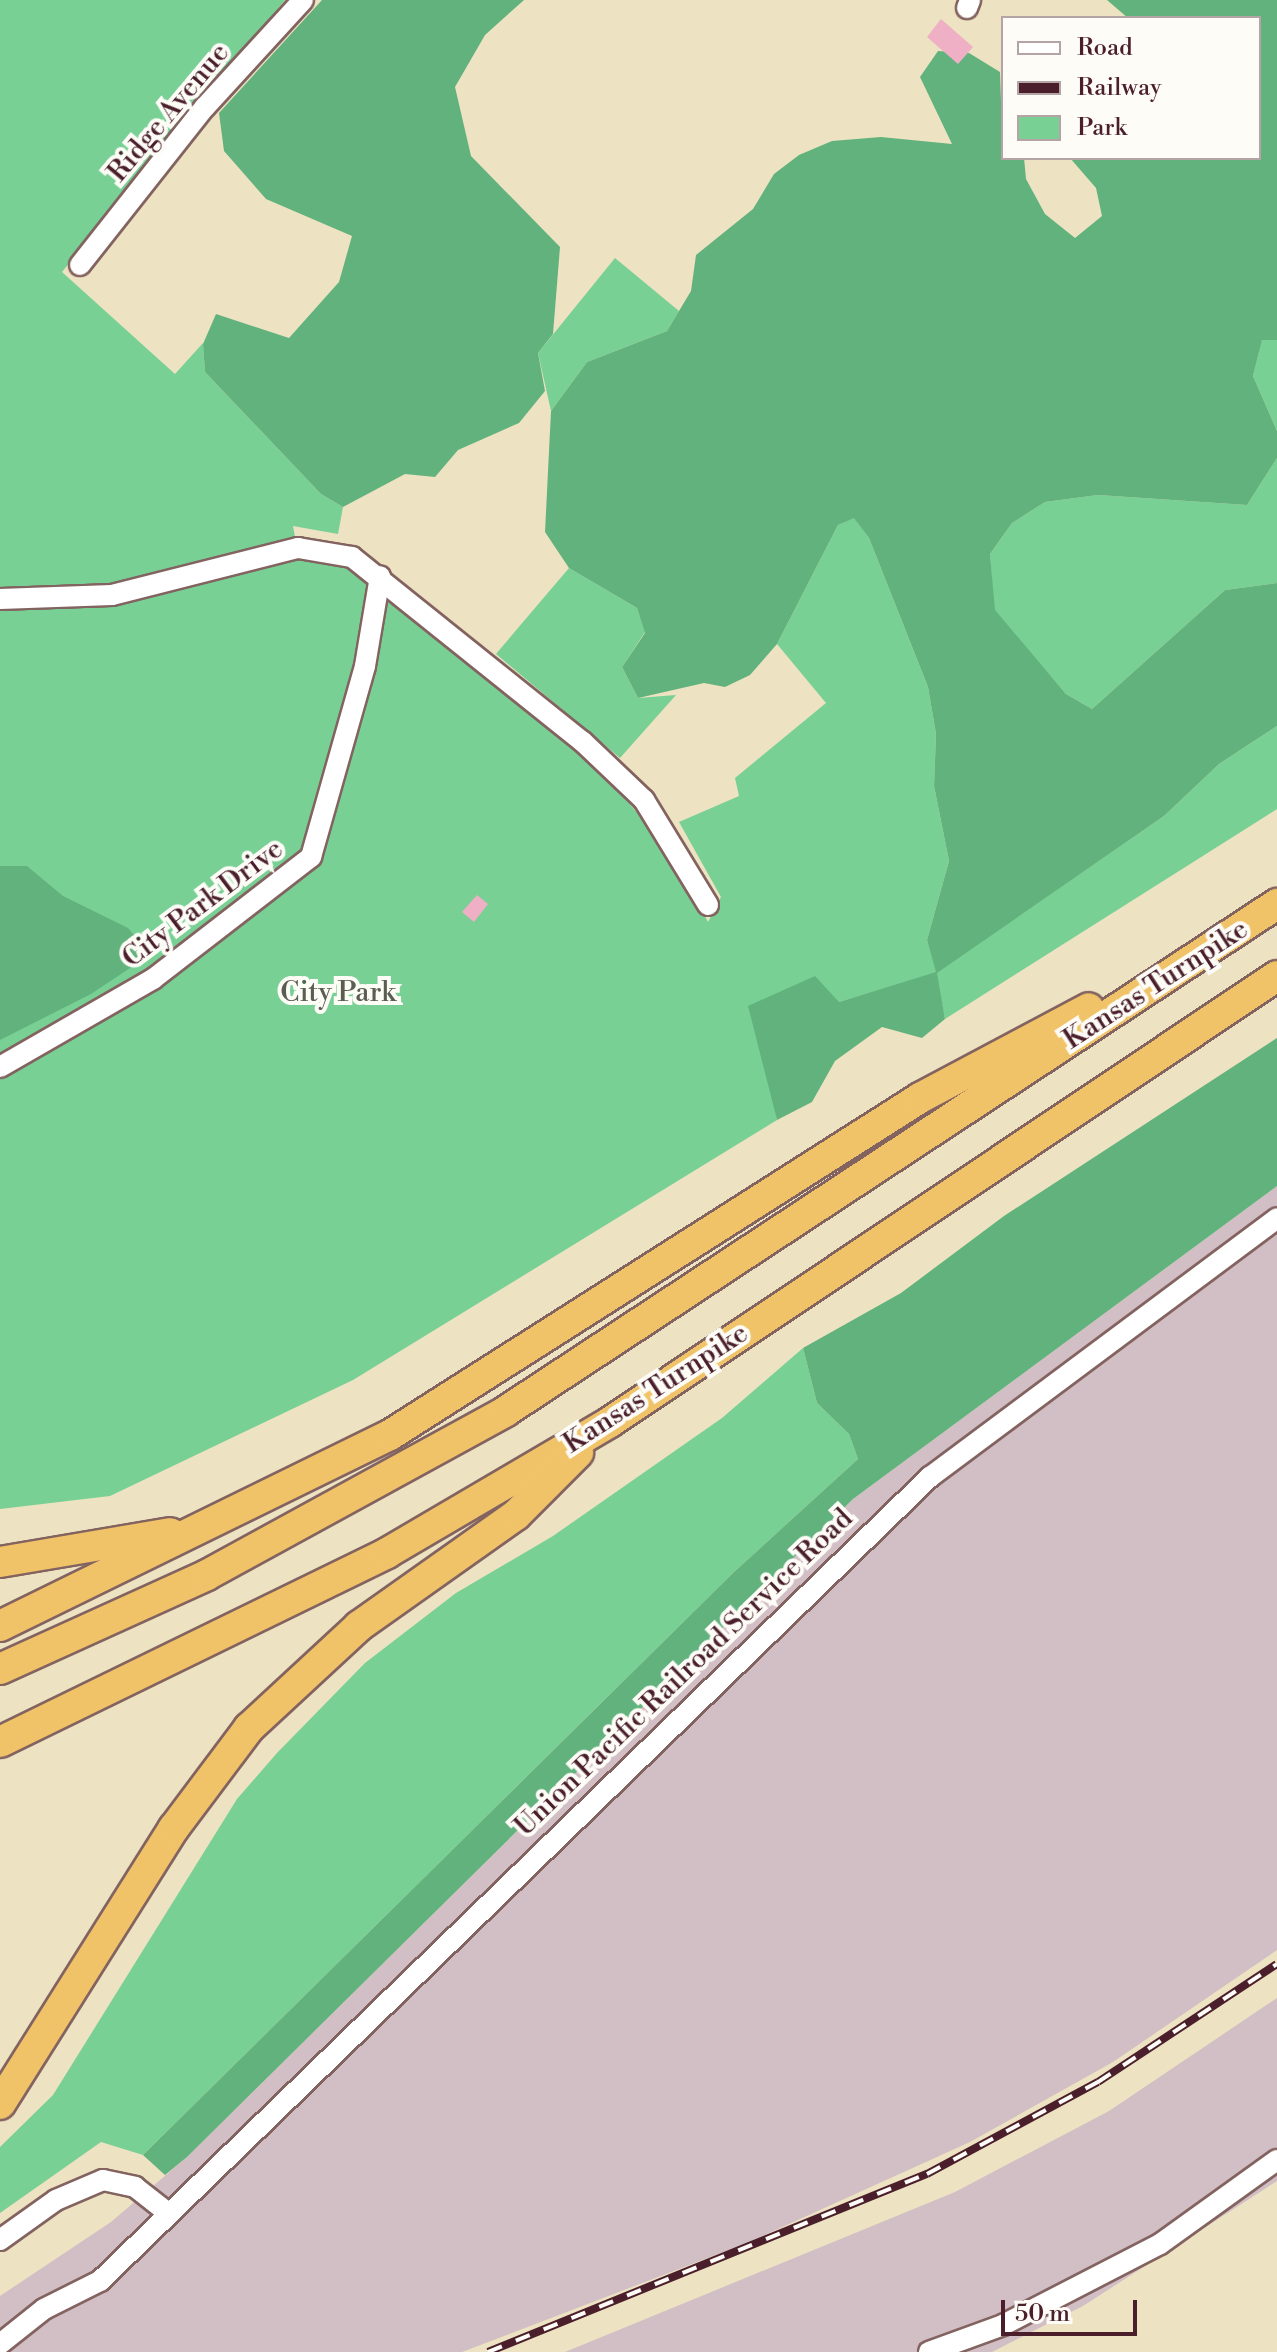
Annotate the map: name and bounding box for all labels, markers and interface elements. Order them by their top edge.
legend [1001,16,1261,160]
text: Road [1077,33,1133,63]
street label: Ridge Avenue [101,37,237,189]
text: Railway [1077,73,1162,103]
text: Park [1077,113,1127,143]
street label: City Park Drive [116,833,290,975]
street label: Kansas Turnpike [1057,913,1255,1057]
park label: City Park [280,976,396,1010]
street label: Kansas Turnpike [557,1317,755,1461]
street label: Union Pacific Railroad Service Road [508,1502,860,1844]
scale bar [1005,2284,1141,2334]
text: 50 m [1015,2299,1070,2329]

